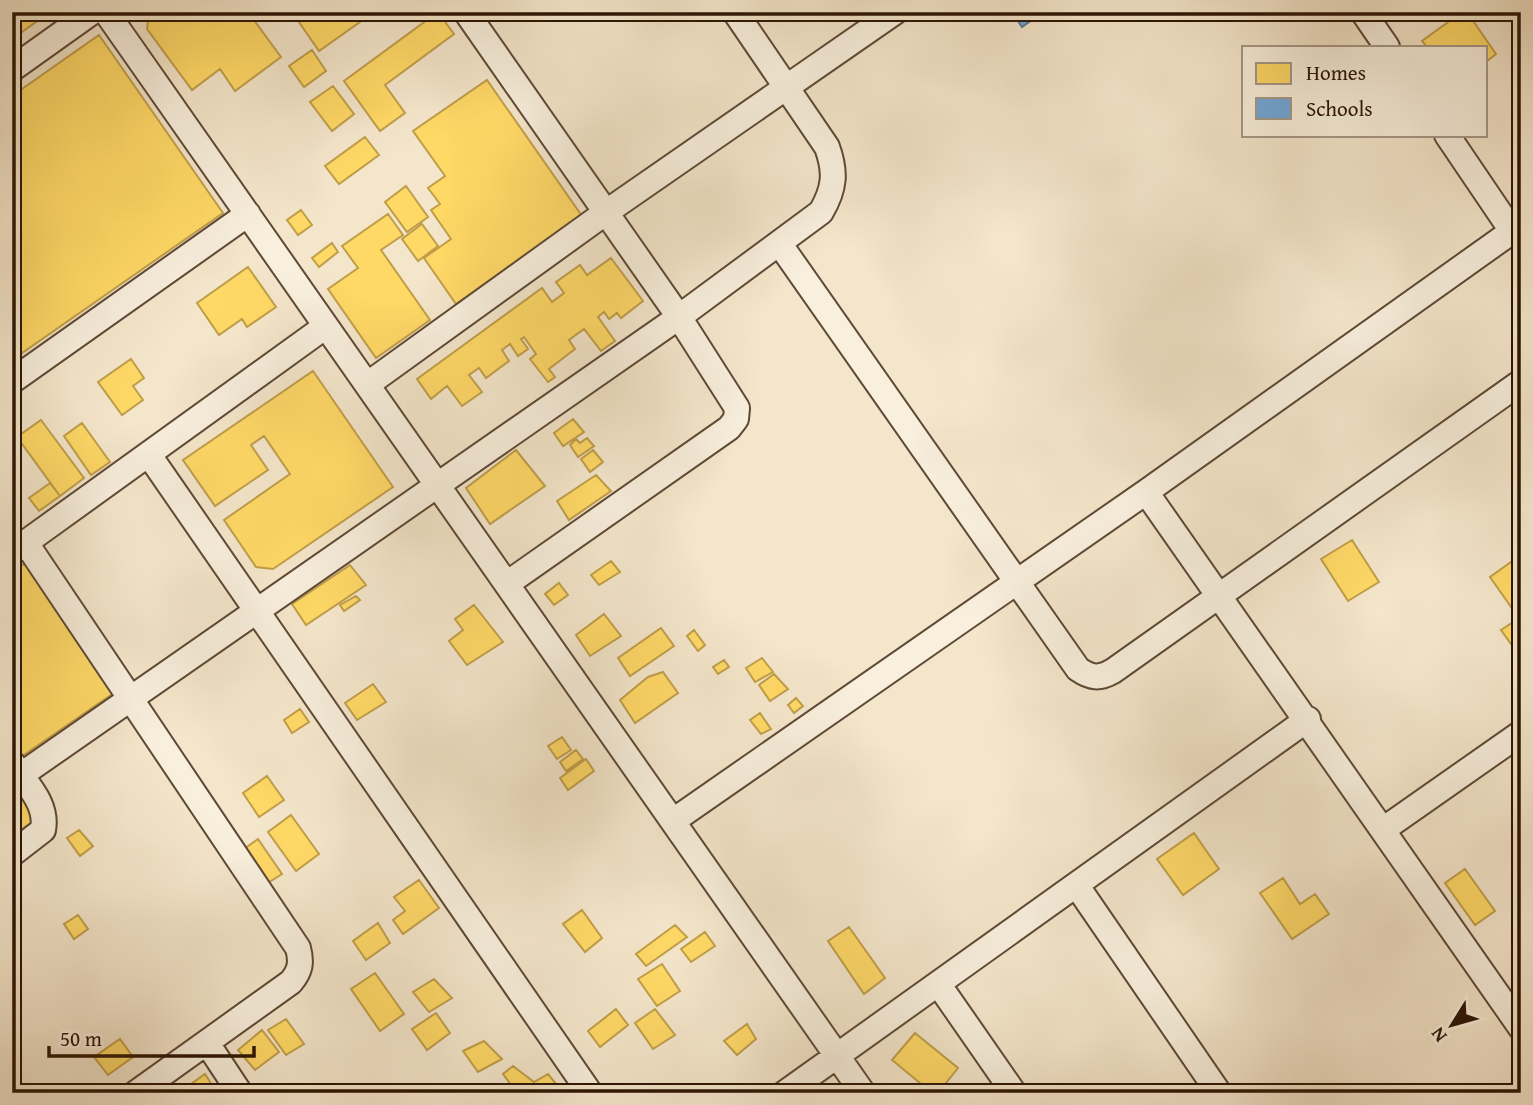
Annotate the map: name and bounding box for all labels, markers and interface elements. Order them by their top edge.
legend [1242,46,1488,136]
text: Homes [1306,57,1366,88]
text: Schools [1306,93,1373,124]
north arrow [1418,990,1488,1060]
scale bar [49,1014,254,1058]
text: N [1423,1021,1453,1049]
text: 50 m [60,1023,102,1054]

